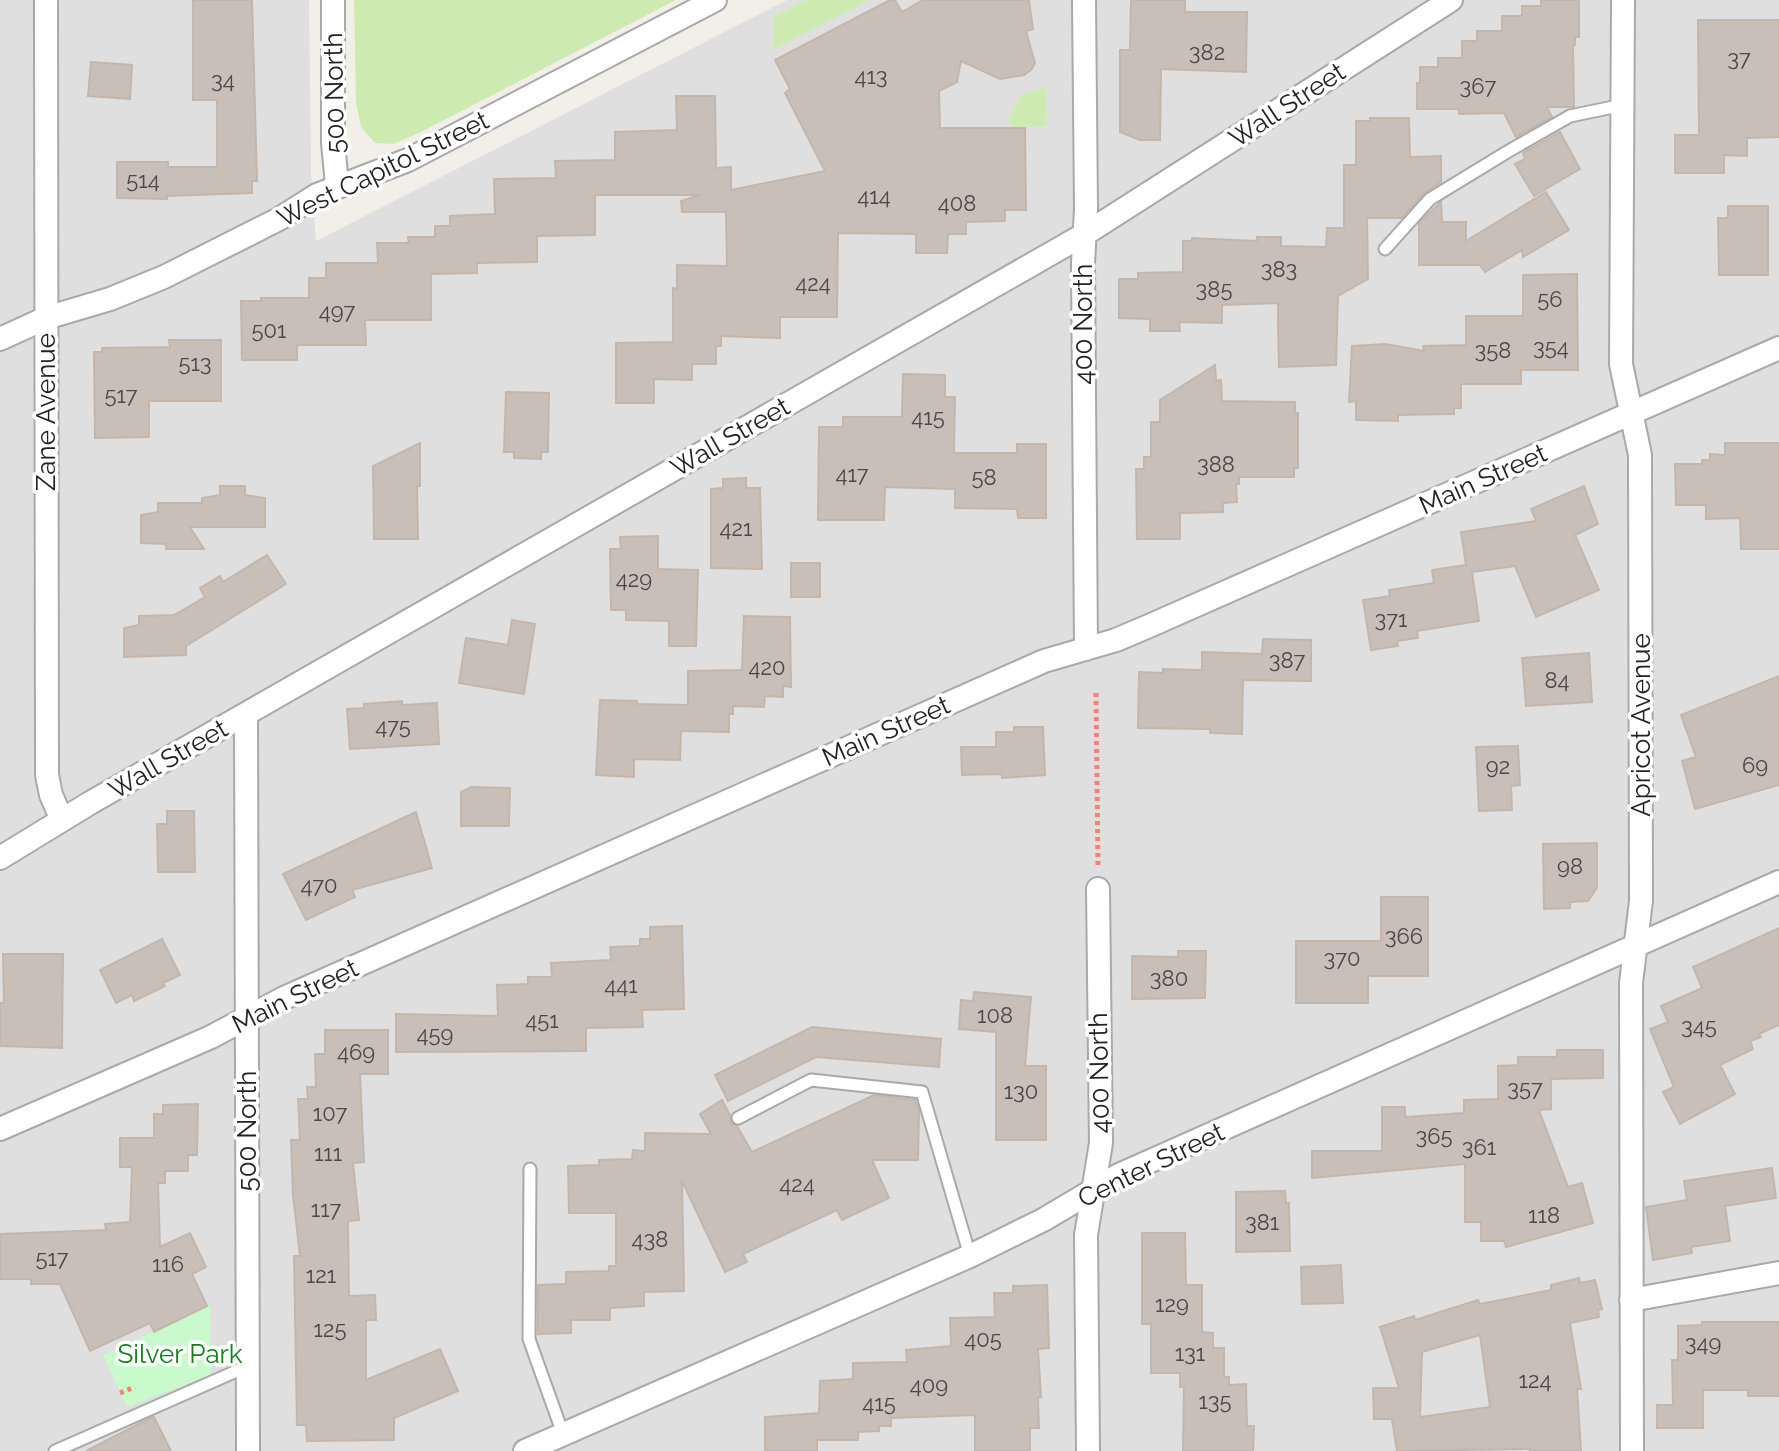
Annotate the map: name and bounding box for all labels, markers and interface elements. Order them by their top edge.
street label: 500 North [318,32,350,154]
house number: 382 [1189,39,1225,65]
house number: 37 [1727,45,1751,71]
street label: Wall Street [1223,56,1351,154]
house number: 413 [854,63,888,89]
house number: 34 [211,67,235,93]
house number: 367 [1460,73,1497,99]
street label: West Capitol Street [272,105,494,233]
house number: 514 [126,167,160,193]
house number: 414 [857,183,891,209]
house number: 408 [938,190,976,216]
house number: 383 [1261,256,1297,282]
street label: 400 North [1068,264,1098,384]
house number: 424 [795,270,831,296]
house number: 385 [1196,276,1232,302]
house number: 56 [1537,286,1563,312]
house number: 497 [319,298,355,324]
house number: 501 [252,317,286,343]
street label: Zane Avenue [31,333,61,491]
house number: 354 [1533,334,1569,360]
house number: 358 [1475,337,1511,363]
house number: 513 [178,350,212,376]
house number: 517 [104,382,138,408]
street label: Wall Street [665,391,795,483]
house number: 415 [911,404,945,430]
street label: Main Street [1415,437,1552,520]
house number: 388 [1197,451,1235,477]
house number: 417 [835,461,869,487]
house number: 58 [971,464,997,490]
house number: 421 [720,515,752,541]
house number: 429 [616,566,652,592]
house number: 371 [1375,606,1407,632]
street label: Apricot Avenue [1626,633,1656,817]
house number: 387 [1269,647,1306,673]
house number: 420 [749,654,785,680]
house number: 84 [1544,667,1570,693]
street label: Main Street [818,689,955,772]
street label: Wall Street [103,713,233,805]
house number: 475 [375,713,411,739]
house number: 69 [1742,752,1768,778]
house number: 92 [1486,753,1510,779]
house number: 98 [1557,853,1583,879]
house number: 470 [300,872,338,898]
house number: 366 [1385,923,1423,949]
house number: 370 [1324,945,1360,971]
street label: Main Street [227,953,363,1039]
house number: 380 [1150,965,1188,991]
house number: 441 [604,972,638,998]
house number: 108 [977,1002,1013,1028]
house number: 451 [525,1007,559,1033]
street label: 400 North [1083,1012,1115,1134]
house number: 345 [1681,1013,1717,1039]
house number: 459 [417,1021,453,1047]
house number: 469 [337,1039,375,1065]
street label: 500 North [232,1071,262,1191]
house number: 357 [1507,1075,1543,1101]
house number: 130 [1004,1078,1038,1104]
house number: 107 [313,1100,347,1126]
street label: Center Street [1073,1117,1229,1213]
house number: 365 [1415,1123,1453,1149]
house number: 361 [1462,1134,1496,1160]
house number: 111 [314,1140,342,1166]
house number: 424 [779,1171,815,1197]
house number: 117 [311,1196,341,1222]
house number: 118 [1528,1202,1560,1228]
house number: 381 [1245,1209,1279,1235]
house number: 438 [632,1226,668,1252]
house number: 517 [35,1245,69,1271]
house number: 116 [152,1251,184,1277]
house number: 121 [306,1262,336,1288]
house number: 129 [1155,1291,1189,1317]
house number: 125 [314,1316,346,1342]
house number: 405 [964,1326,1002,1352]
house number: 349 [1685,1330,1721,1356]
park label: Silver Park [118,1339,243,1369]
house number: 131 [1175,1340,1205,1366]
house number: 124 [1519,1367,1551,1393]
house number: 409 [910,1372,948,1398]
house number: 135 [1198,1388,1232,1414]
house number: 415 [862,1390,896,1416]

